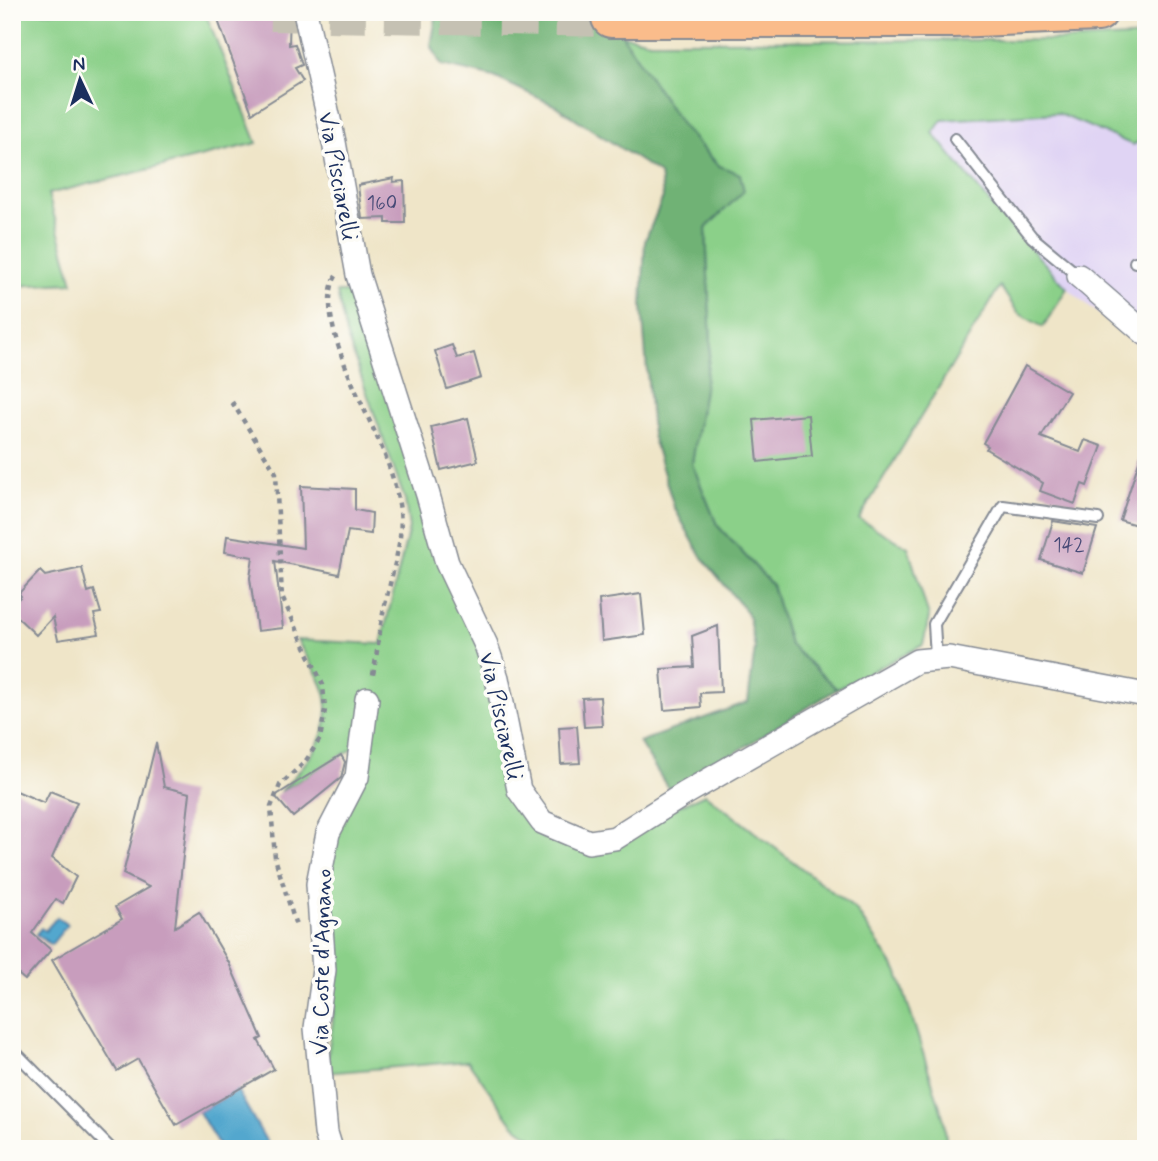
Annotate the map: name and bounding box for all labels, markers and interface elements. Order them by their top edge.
north arrow [46,46,116,116]
text: N [72,52,86,77]
street label: Via Pisciarelli [310,109,364,243]
house number: 160 [367,191,397,216]
house number: 142 [1053,533,1085,558]
street label: Via Pisciarelli [471,649,529,783]
street label: Via Coste d'Agnano [306,868,340,1055]

